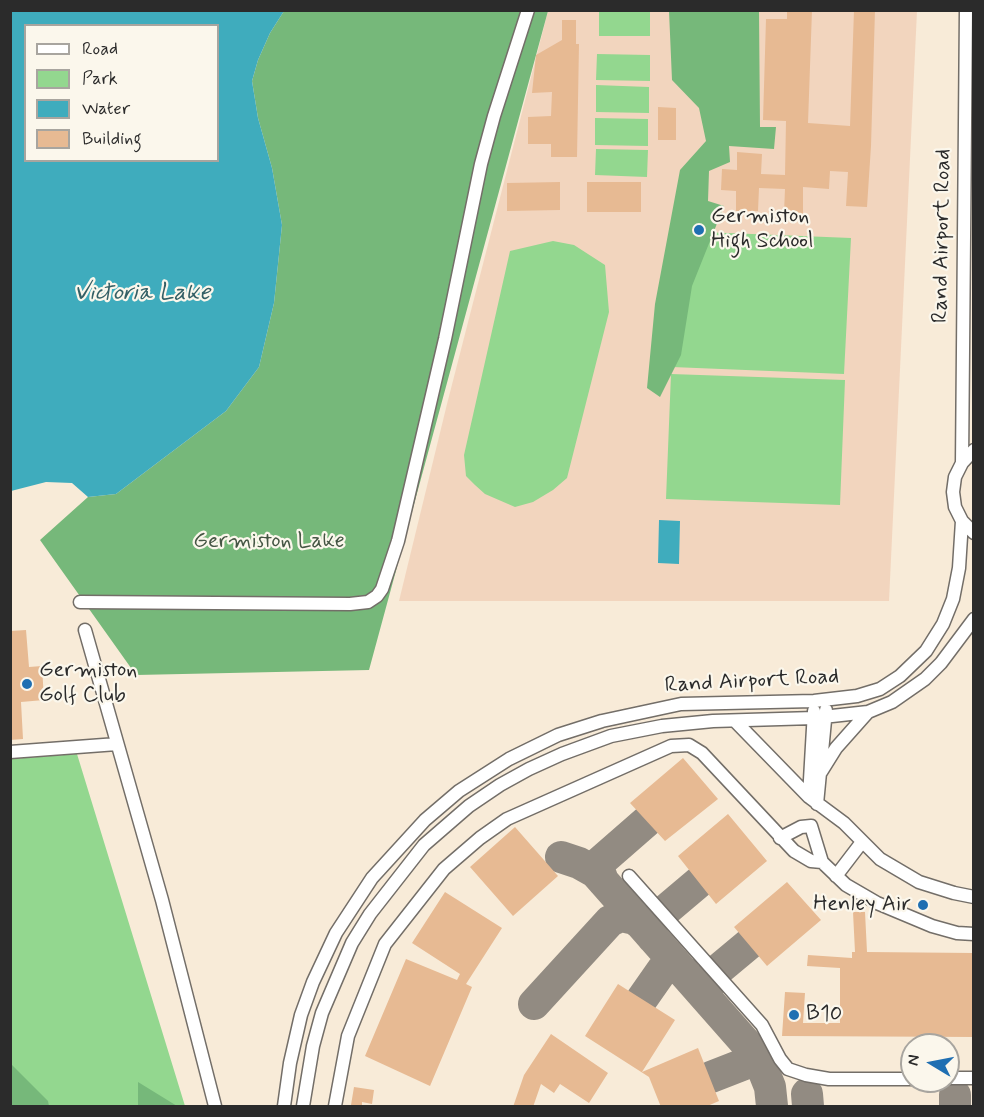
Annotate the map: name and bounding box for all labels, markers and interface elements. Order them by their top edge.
legend [24,24,219,162]
text: Road [82,37,118,61]
text: Park [82,67,118,91]
text: Water [82,97,130,121]
text: Building [82,127,142,151]
street label: Rand Airport Road [928,149,958,323]
place label: Germiston High School [711,204,814,255]
marker: Germiston High School [692,223,706,237]
water label: Victoria Lake [74,280,210,308]
park label: Germiston Lake [193,529,345,555]
place label: Germiston Golf Club [39,658,137,710]
street label: Rand Airport Road [664,664,840,700]
marker: Germiston Golf Club [20,677,34,691]
place label: Henley Air [813,892,911,918]
marker: Henley Air [916,898,930,912]
place label: B10 [806,1002,842,1028]
marker: B10 [787,1008,801,1022]
north arrow [900,1033,960,1093]
text: N [902,1053,925,1067]

